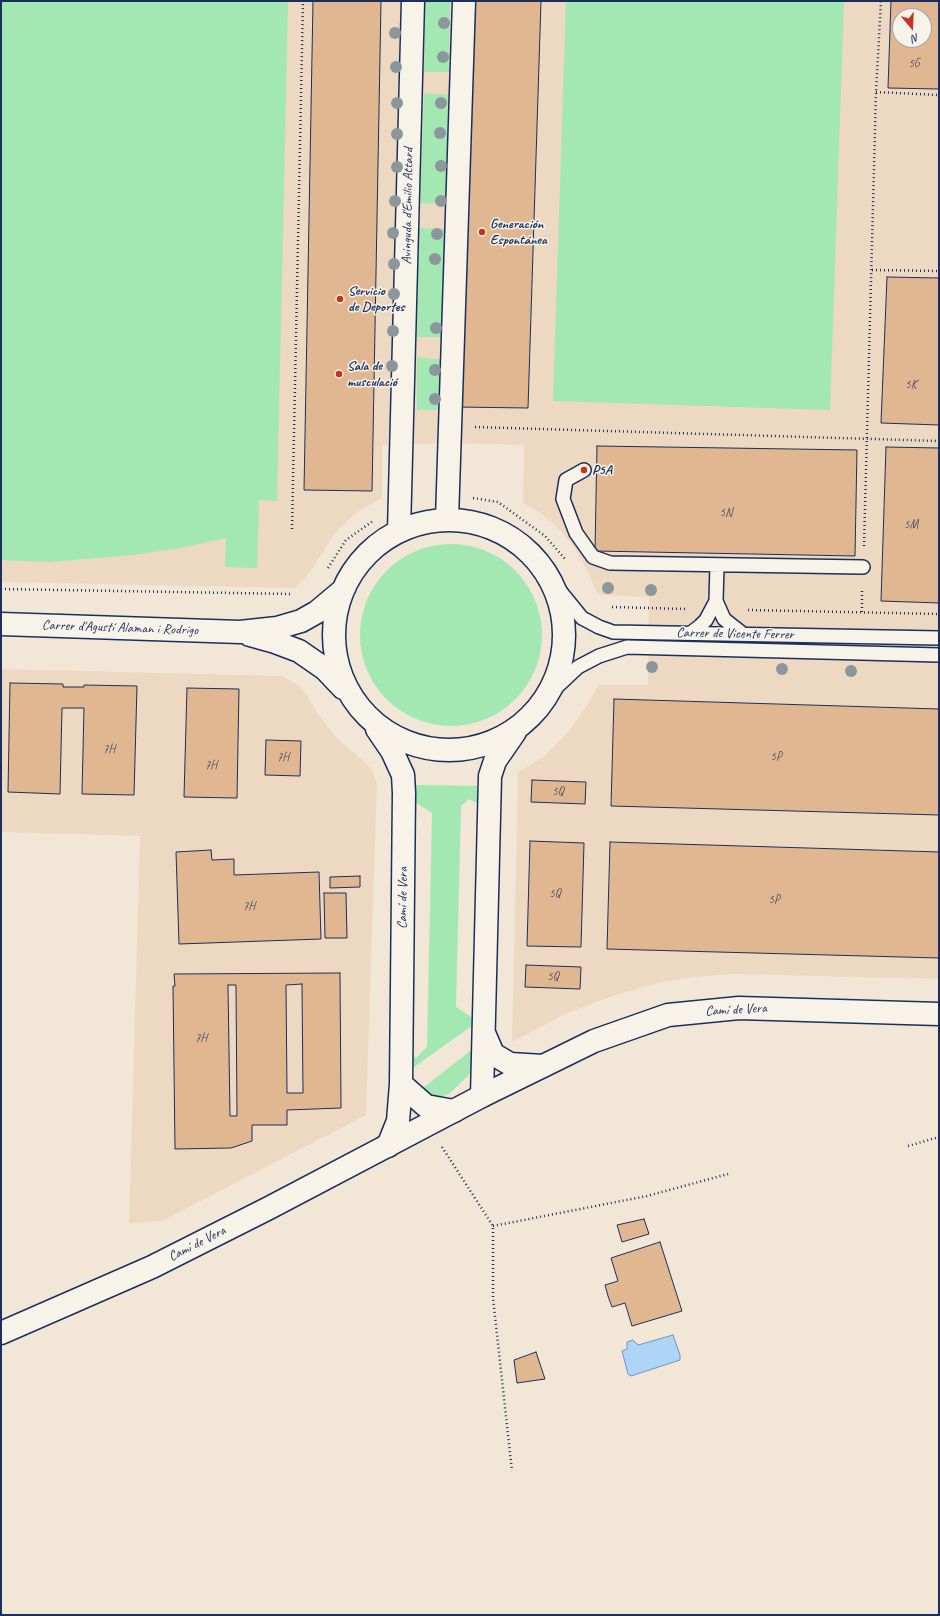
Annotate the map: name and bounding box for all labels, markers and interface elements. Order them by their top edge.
north arrow [892,8,932,48]
text: N [910,31,921,46]
house number: 5G [908,57,920,71]
street label: Avinguda d'Emilio Attard [399,148,417,264]
place label: Generación Espontánea [490,216,547,248]
marker: Generación Espontánea [477,227,487,237]
place label: Servicio de Deportes [348,283,404,316]
marker: Servicio de Deportes [335,294,345,304]
place label: Sala de musculació [347,358,397,390]
marker: Sala de musculació [334,369,344,379]
house number: 5K [905,378,917,392]
place label: P5A [592,462,612,478]
marker: P5A [579,465,589,475]
house number: 5N [720,506,732,520]
house number: 5M [904,518,918,532]
street label: Carrer d'Agustí Alaman i Rodrigo [42,617,198,639]
street label: Carrer de Vicente Ferrer [676,625,794,643]
house number: 7H [103,743,115,757]
house number: 5P [771,750,781,764]
house number: 7H [277,751,289,765]
house number: 7H [205,759,217,773]
house number: 5Q [552,785,564,799]
street label: Camí de Vera [394,867,412,929]
house number: 5Q [549,887,561,901]
house number: 5P [769,893,779,907]
house number: 7H [243,900,255,914]
house number: 5Q [547,970,559,984]
street label: Camí de Vera [705,1000,767,1020]
house number: 7H [195,1032,207,1046]
street label: Camí de Vera [166,1223,228,1265]

